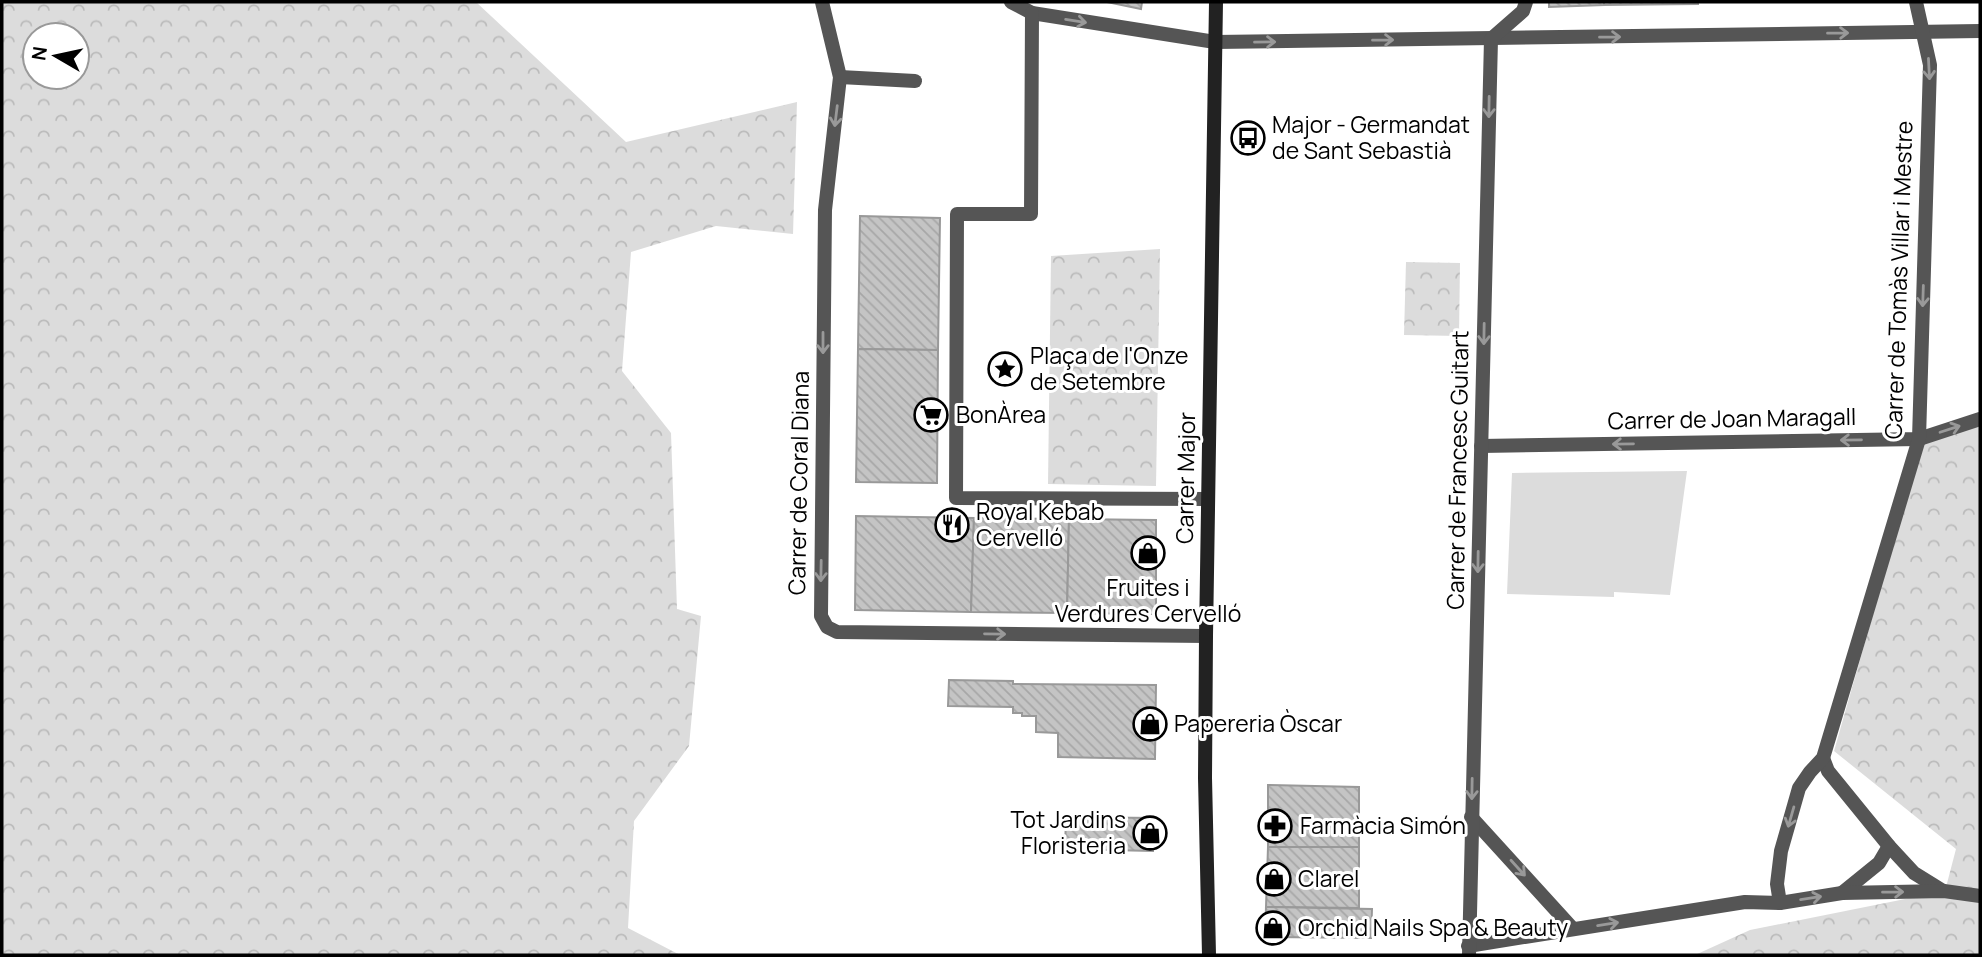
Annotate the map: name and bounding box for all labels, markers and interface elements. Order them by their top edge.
one-way arrow [1064,15,1087,28]
north arrow [21,21,91,91]
one-way arrow [1826,27,1849,40]
one-way arrow [1598,30,1621,44]
one-way arrow [1371,33,1394,47]
one-way arrow [1253,35,1276,49]
text: N [25,45,53,62]
one-way arrow [1923,57,1936,79]
one-way arrow [1483,95,1496,118]
one-way arrow [829,105,842,127]
place label: Major - Germandat de Sant Sebastià [1272,108,1470,166]
bus stop icon: Major - Germandat de Sant Sebastià [1229,119,1267,157]
street label: Carrer de Tomàs Villar i Mestre [1876,120,1920,440]
one-way arrow [1916,284,1930,307]
one-way arrow [1477,323,1490,346]
street label: Carrer de Francesc Guitart [1439,330,1475,610]
one-way arrow [817,332,830,355]
place label: Plaça de l'Onze de Setembre [1030,339,1188,397]
place icon: Plaça de l'Onze de Setembre [986,350,1024,388]
street label: Carrer de Coral Diana [780,371,816,595]
supermarket icon: BonÀrea [912,396,950,434]
place label: BonÀrea [956,398,1046,430]
street label: Carrer de Joan Maragall [1607,400,1857,436]
street label: Carrer Major [1168,412,1202,544]
one-way arrow [1938,422,1960,434]
one-way arrow [1839,433,1862,447]
one-way arrow [1612,437,1635,451]
place label: Royal Kebab Cervelló [976,495,1104,553]
restaurant icon: Royal Kebab Cervelló [933,506,971,544]
shop icon: Fruites i Verdures Cervelló [1129,534,1167,572]
one-way arrow [1471,550,1485,573]
one-way arrow [814,559,828,582]
place label: Fruites i Verdures Cervelló [1055,571,1241,629]
one-way arrow [984,627,1007,641]
shop icon: Papereria Òscar [1131,705,1169,743]
place label: Papereria Òscar [1174,707,1342,739]
one-way arrow [1466,777,1479,800]
place label: Tot Jardins Floristeria [1010,803,1126,861]
one-way arrow [1783,806,1796,828]
pharmacy icon: Farmàcia Simón [1256,807,1294,845]
place label: Farmàcia Simón [1300,809,1466,841]
shop icon: Tot Jardins Floristeria [1131,814,1169,852]
one-way arrow [1509,859,1526,876]
shop icon: Clarel [1255,860,1293,898]
place label: Clarel [1298,862,1359,894]
one-way arrow [1881,885,1904,899]
one-way arrow [1799,891,1822,904]
shop icon: Orchid Nails Spa & Beauty [1254,909,1292,947]
place label: Orchid Nails Spa & Beauty [1298,911,1568,943]
one-way arrow [1596,917,1619,930]

